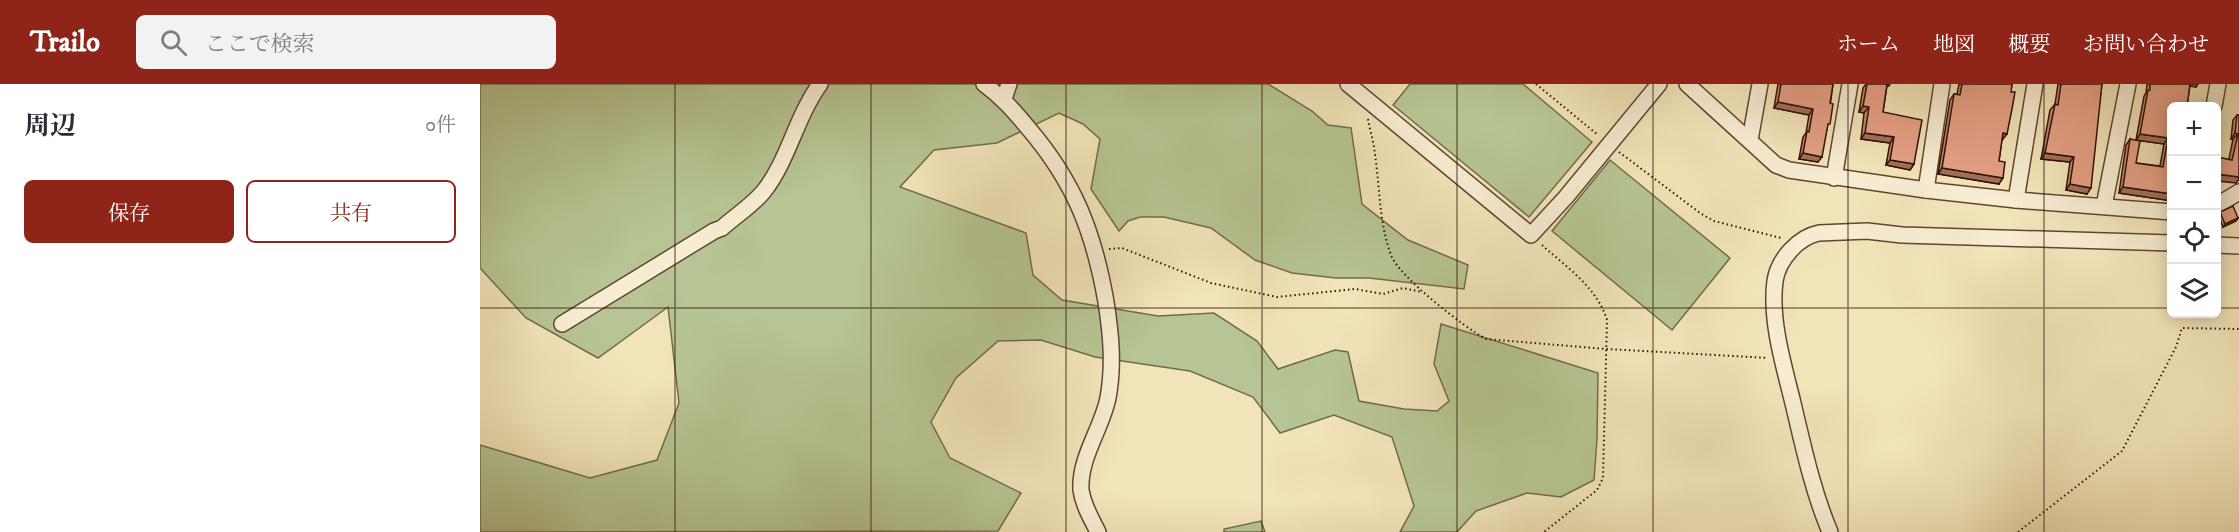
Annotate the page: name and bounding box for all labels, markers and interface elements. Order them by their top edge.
search box [136,15,556,69]
text: Trailo [30,25,100,60]
icon: search [157,26,190,59]
text: ここで検索 [205,31,315,58]
text: ホーム [1837,32,1900,58]
text: 地図 [1933,32,1975,58]
text: 概要 [2008,32,2050,58]
text: お問い合わせ [2083,32,2209,58]
map controls [2167,102,2221,318]
button: + [2167,102,2221,156]
text: 周辺 [24,110,76,143]
text: 0件 [425,113,456,138]
button: − [2167,156,2221,210]
button: 保存 [24,180,234,243]
button: 共有 [246,180,456,243]
button: locate [2167,210,2221,264]
button: layers [2167,264,2221,318]

